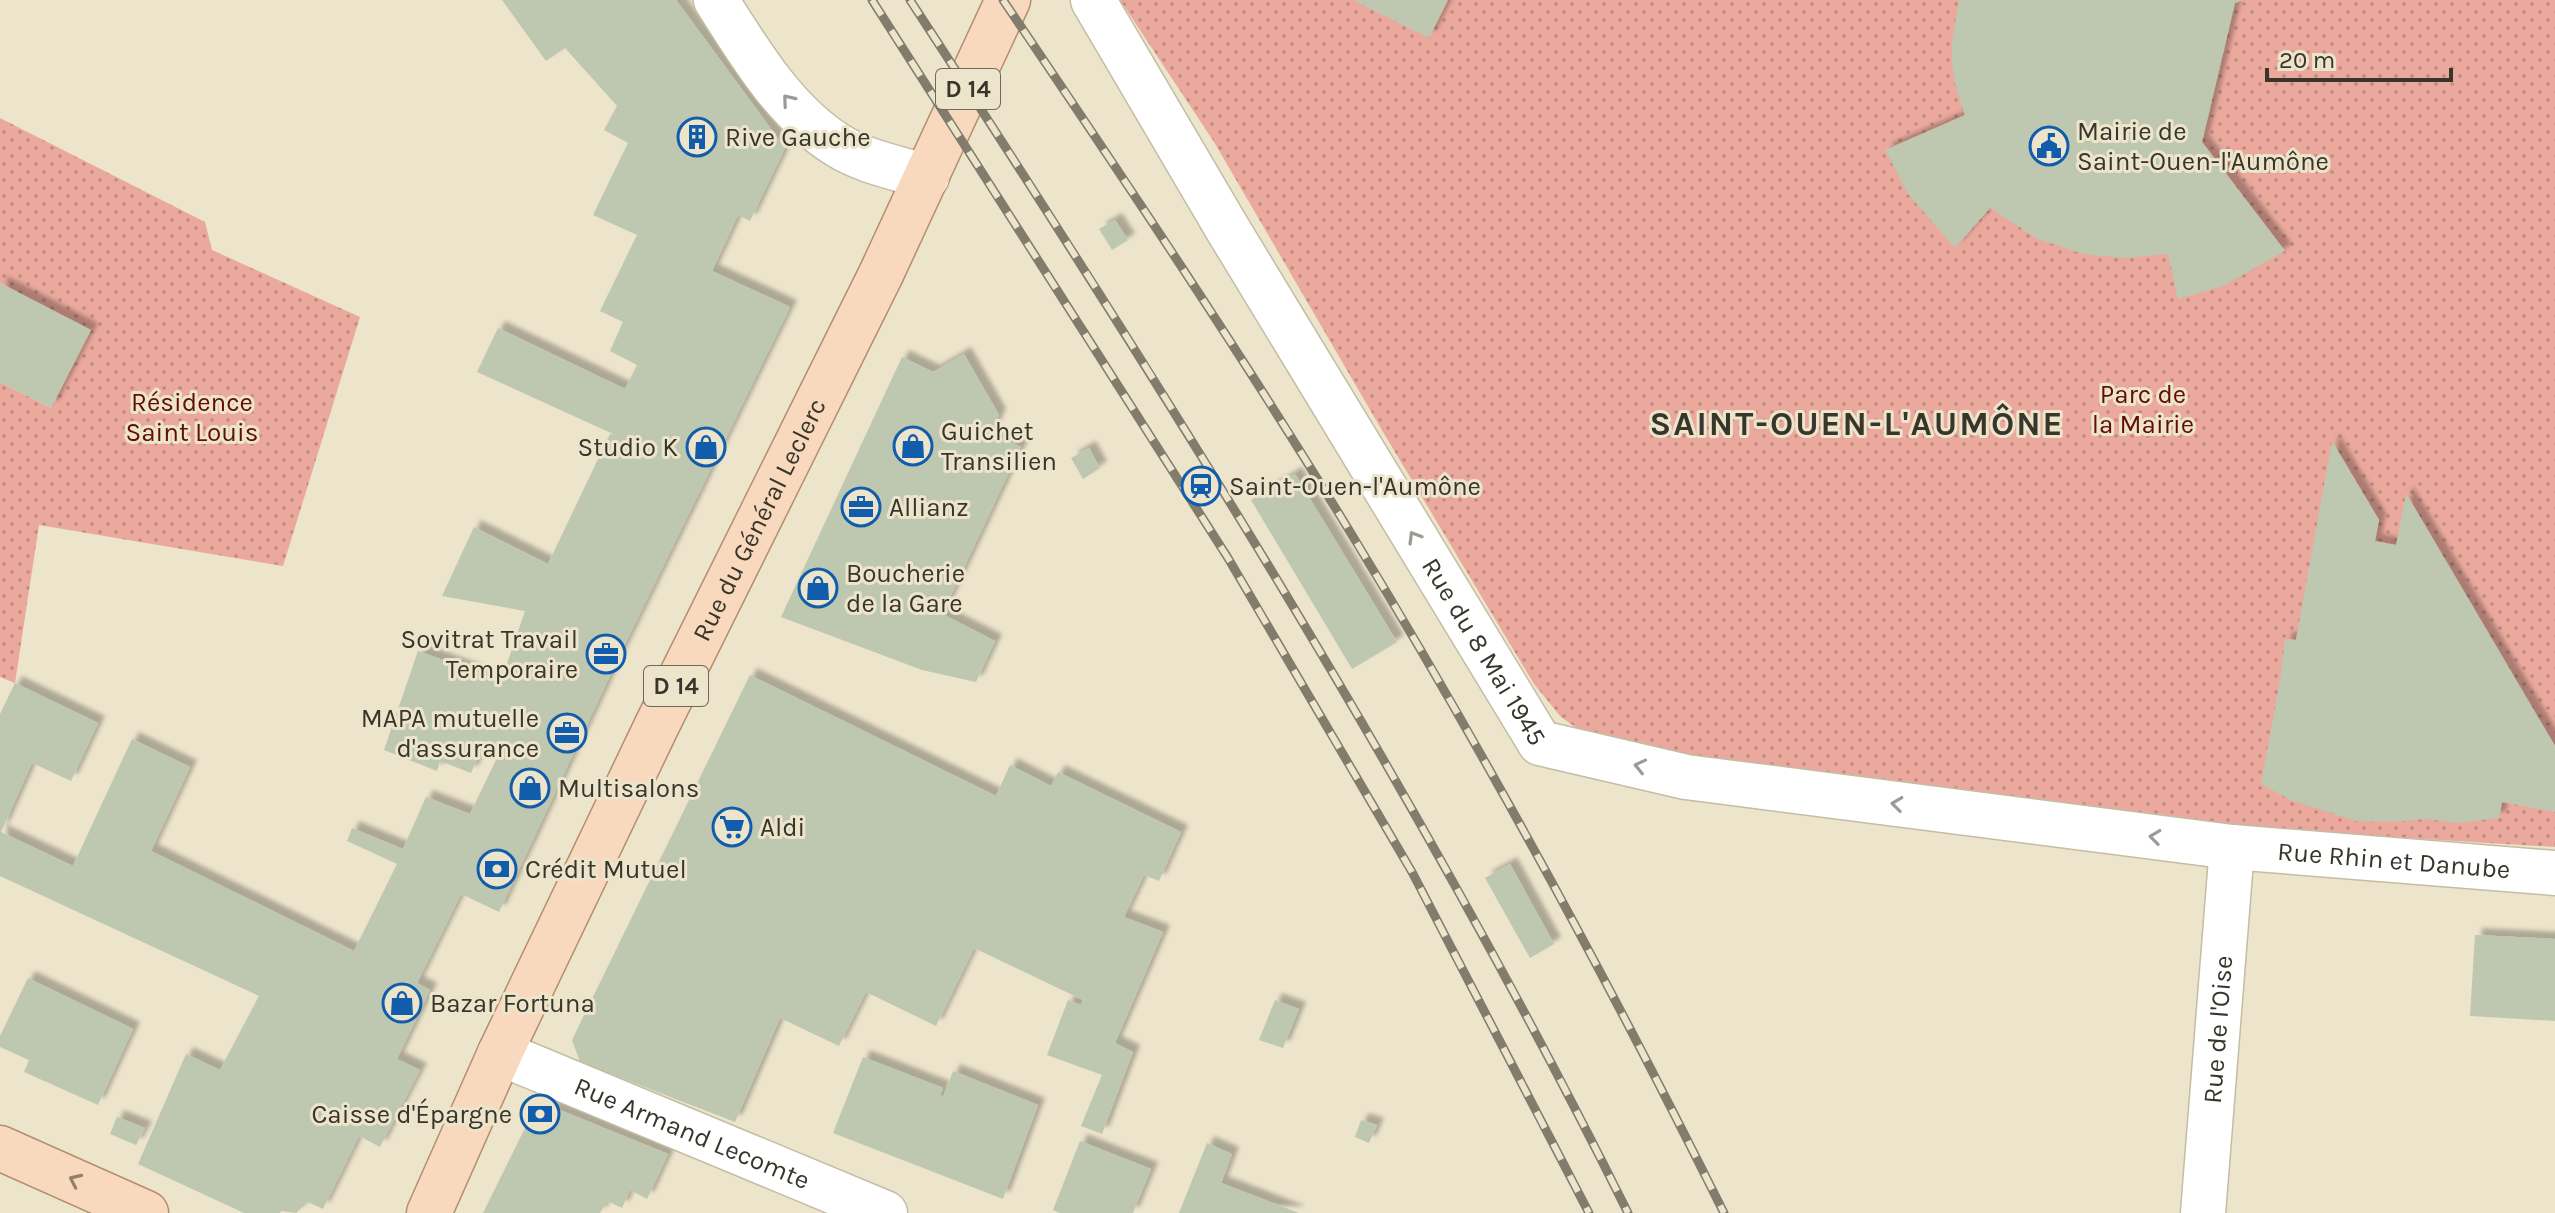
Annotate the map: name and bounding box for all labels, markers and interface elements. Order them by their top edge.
scale bar [2267,32,2451,82]
text: 20 m [2279,46,2335,74]
road number: D 14 [936,69,1000,109]
one-way arrow [783,95,798,109]
building icon: Rive Gauche [676,116,718,158]
place label: Mairie de Saint-Ouen-l'Aumône [2077,116,2329,177]
place label: Rive Gauche [725,122,871,153]
public building icon: Mairie de Saint-Ouen-l'Aumône [2028,125,2070,167]
park label: Parc de la Mairie [2092,379,2194,440]
park label: Résidence Saint Louis [126,387,258,448]
street label: Rue du Général Leclerc [686,393,833,646]
district label: SAINT-OUEN-L'AUMÔNE [1649,402,2065,444]
place label: Guichet Transilien [941,416,1057,477]
shop icon: Guichet Transilien [892,425,934,467]
shop icon: Studio K [685,426,727,468]
place label: Studio K [577,432,678,463]
station icon: Saint-Ouen-l'Aumône [1180,465,1222,507]
place label: Saint-Ouen-l'Aumône [1229,471,1481,502]
office icon: Allianz [840,486,882,528]
place label: Allianz [889,492,969,523]
one-way arrow [1409,531,1424,546]
street label: Rue du 8 Mai 1945 [1415,552,1553,751]
place label: Boucherie de la Gare [846,558,965,619]
shop icon: Boucherie de la Gare [797,567,839,609]
place label: Sovitrat Travail Temporaire [401,624,578,685]
office icon: Sovitrat Travail Temporaire [585,633,627,675]
road number: D 14 [644,666,708,706]
place label: MAPA mutuelle d'assurance [361,703,539,764]
office icon: MAPA mutuelle d'assurance [546,712,588,754]
one-way arrow [1633,758,1647,775]
shop icon: Multisalons [509,767,551,809]
place label: Multisalons [558,773,699,804]
one-way arrow [1890,796,1904,813]
supermarket icon: Aldi [711,806,753,848]
place label: Aldi [760,812,805,843]
one-way arrow [2148,828,2161,845]
street label: Rue Rhin et Danube [2276,836,2512,885]
bank icon: Crédit Mutuel [476,848,518,890]
place label: Crédit Mutuel [525,854,687,885]
street label: Rue de l'Oise [2197,954,2239,1105]
shop icon: Bazar Fortuna [381,982,423,1024]
place label: Bazar Fortuna [430,988,595,1019]
street label: Rue Armand Lecomte [570,1071,814,1196]
bank icon: Caisse d'Épargne [519,1093,561,1135]
place label: Caisse d'Épargne [311,1098,512,1130]
one-way arrow [69,1174,83,1190]

